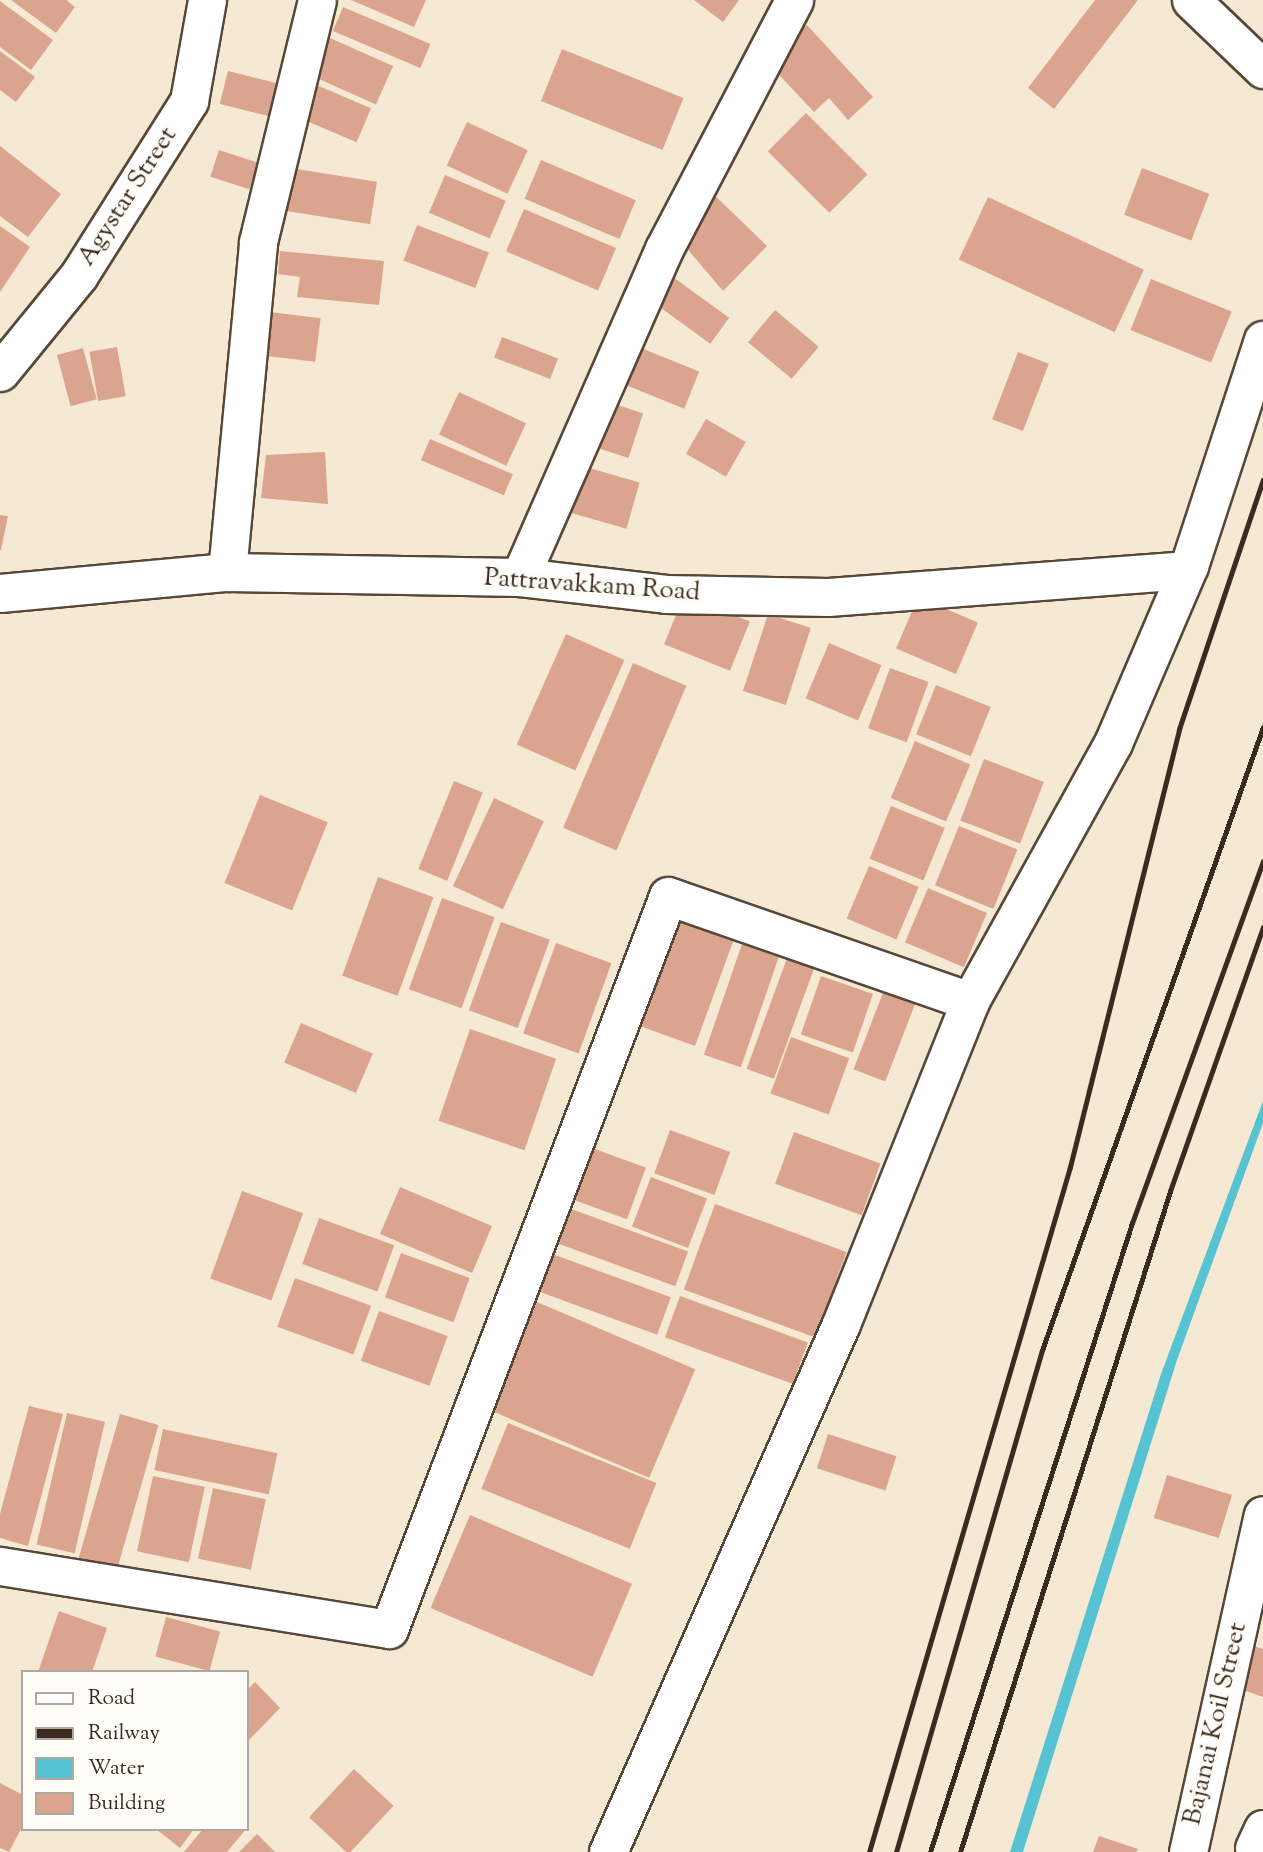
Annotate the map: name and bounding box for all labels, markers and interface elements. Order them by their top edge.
street label: Agystar Street [72,122,184,272]
street label: Pattravakkam Road [483,563,701,609]
street label: Bajanai Koil Street [1178,1620,1254,1828]
legend [21,1670,248,1831]
text: Road [88,1684,135,1714]
text: Railway [88,1719,160,1749]
text: Water [88,1754,144,1784]
text: Building [88,1789,165,1819]

